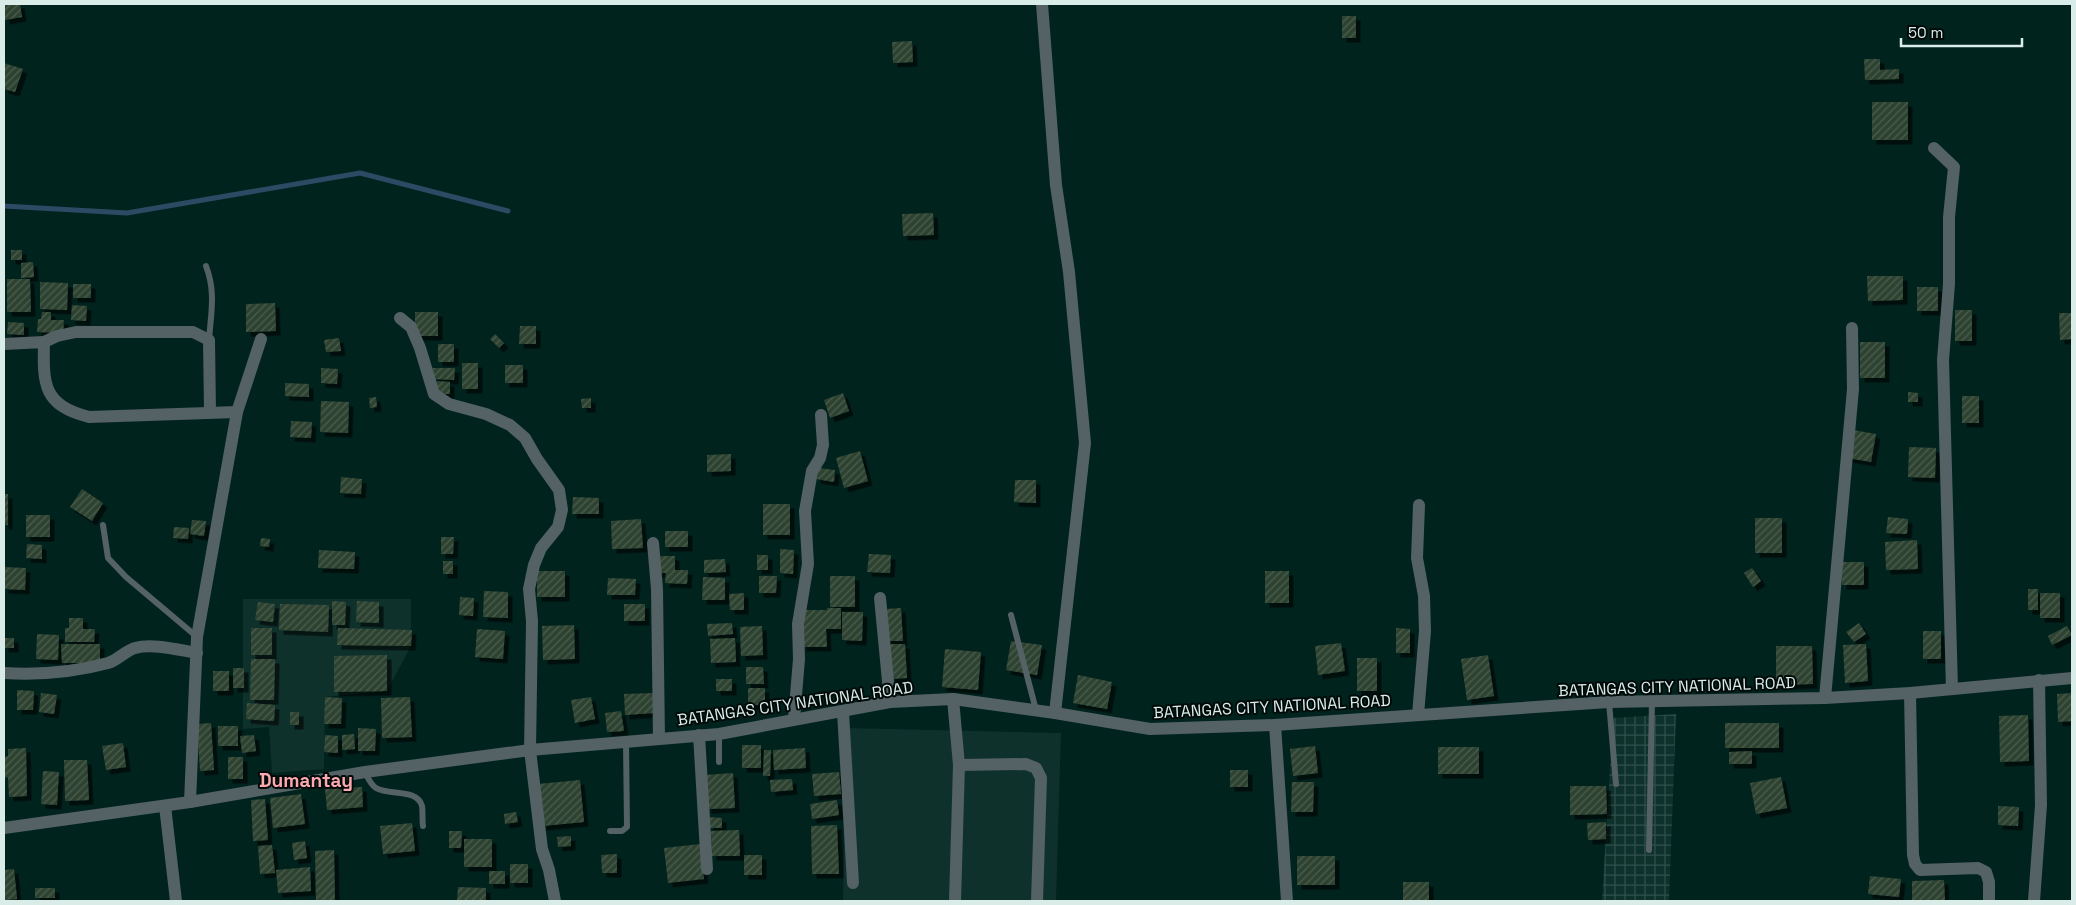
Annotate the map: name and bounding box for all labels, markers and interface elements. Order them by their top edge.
scale bar [1901,15,2022,47]
text: 50 m [1908,23,1943,42]
street label: BATANGAS CITY NATIONAL ROAD [1558,672,1796,701]
street label: BATANGAS CITY NATIONAL ROAD [676,677,914,730]
street label: BATANGAS CITY NATIONAL ROAD [1153,690,1391,723]
district label: Dumantay [259,768,353,793]

